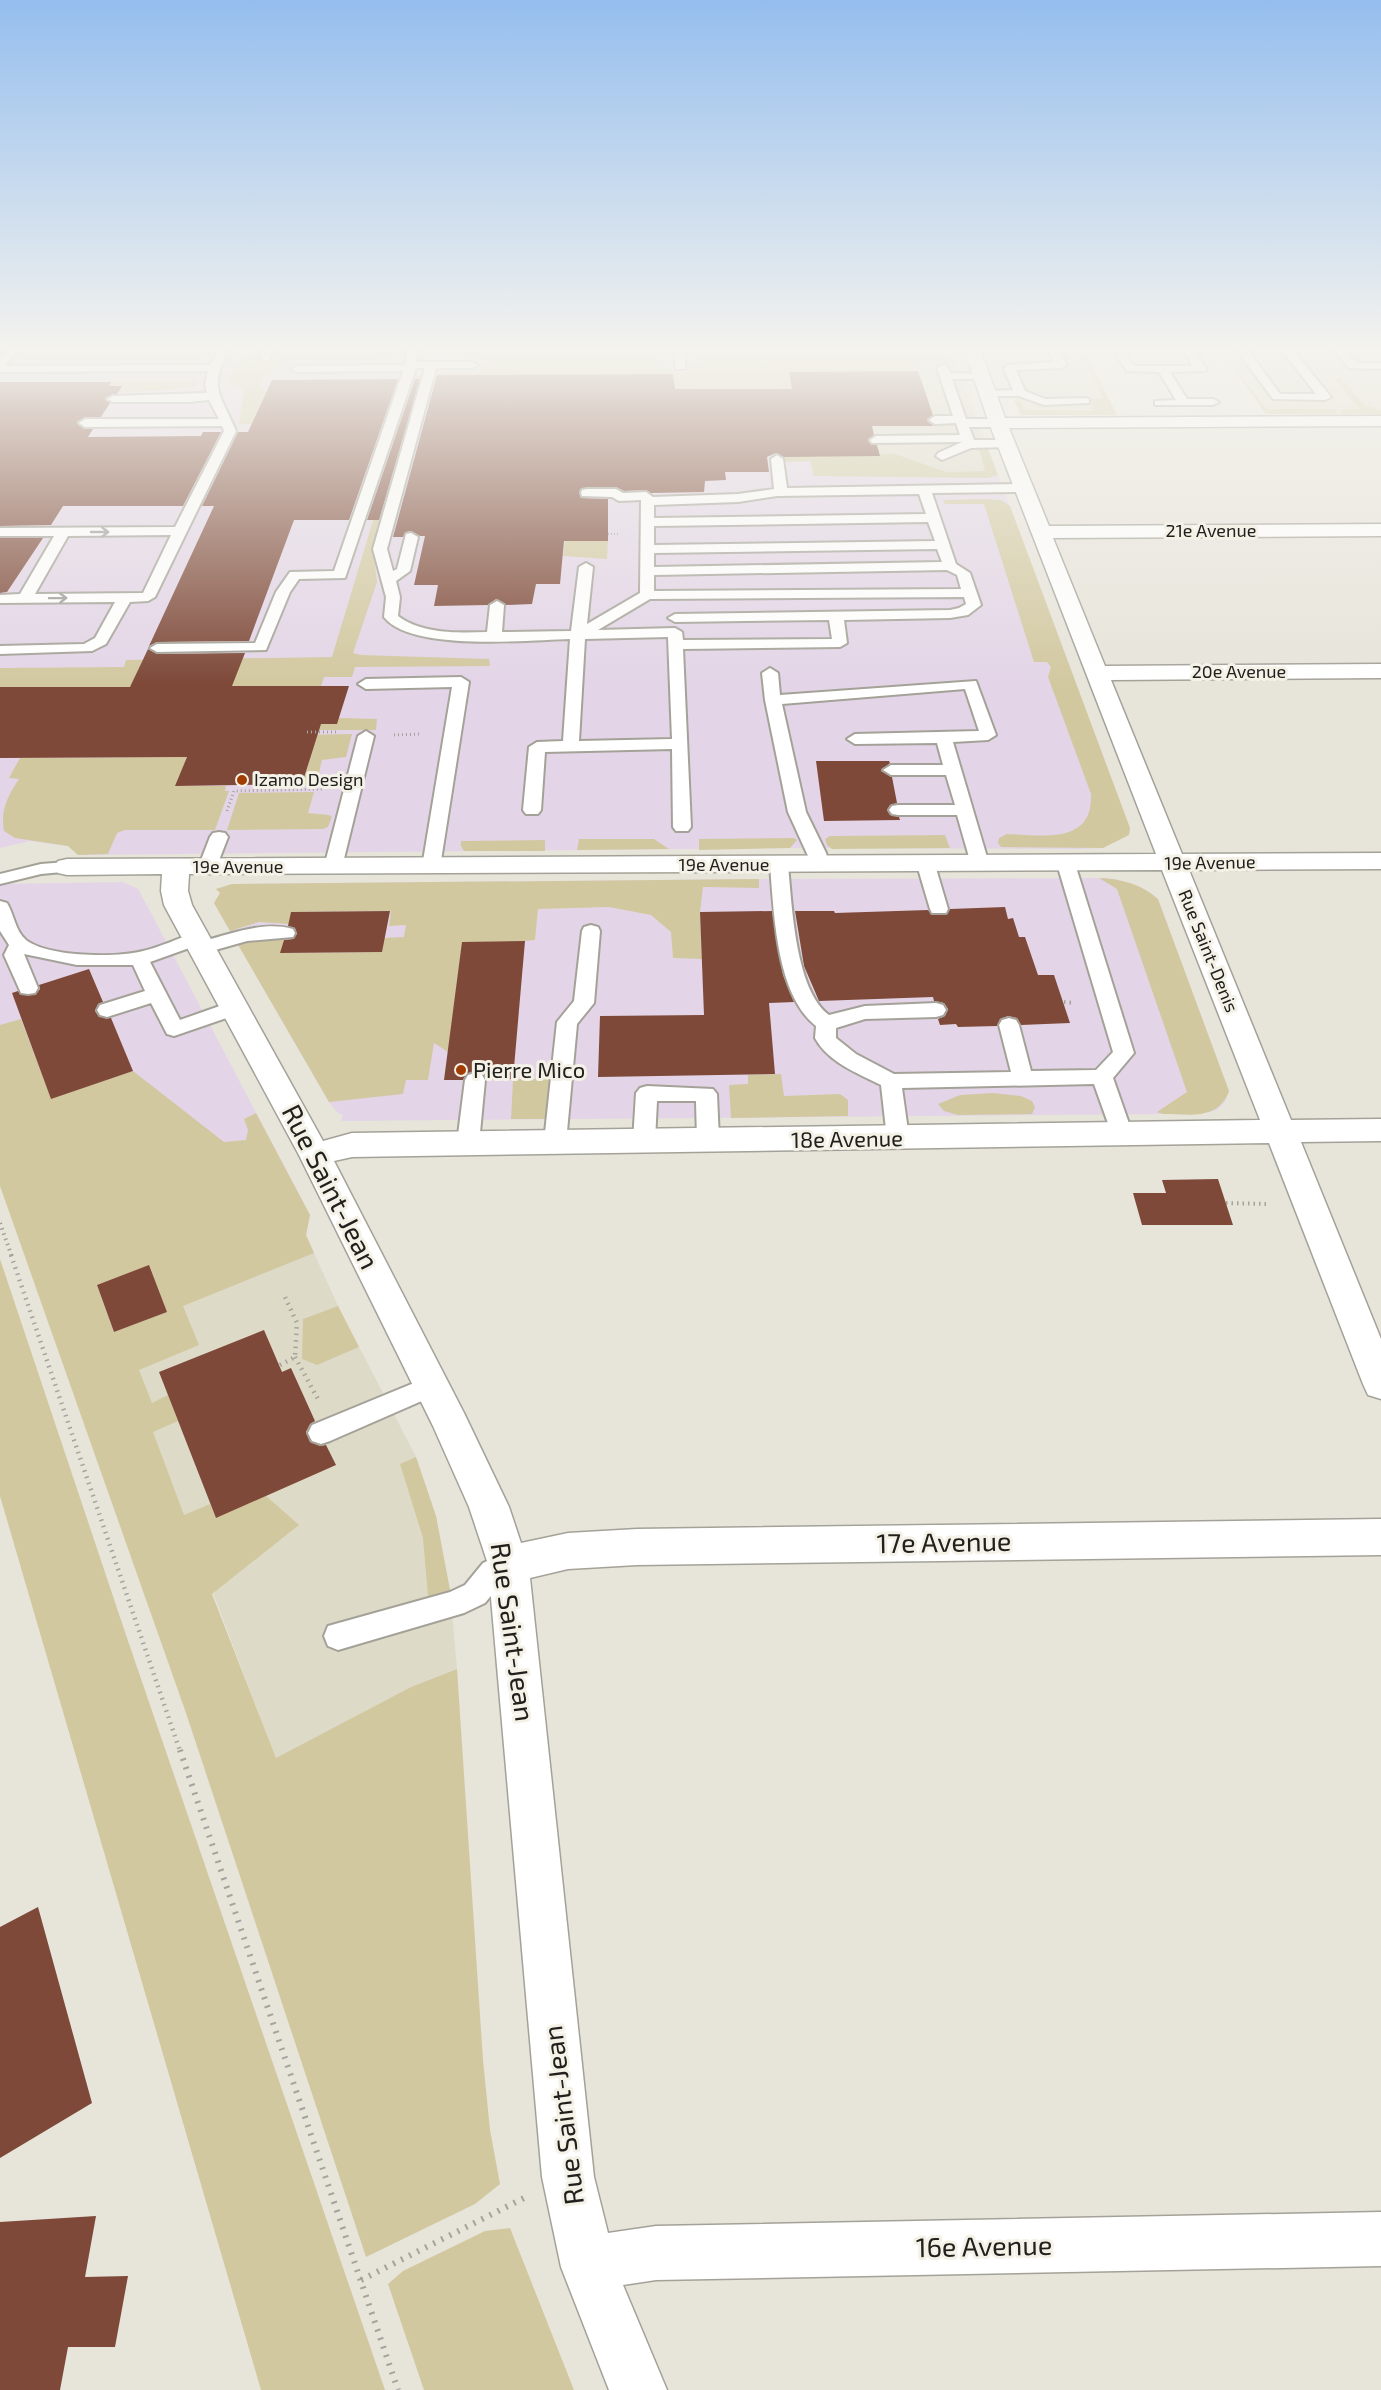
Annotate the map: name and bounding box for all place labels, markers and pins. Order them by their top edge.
place label: Izamo Design [254,768,364,790]
marker: Izamo Design [235,773,249,787]
place label: Pierre Mico [473,1056,585,1082]
marker: Pierre Mico [454,1063,468,1077]

